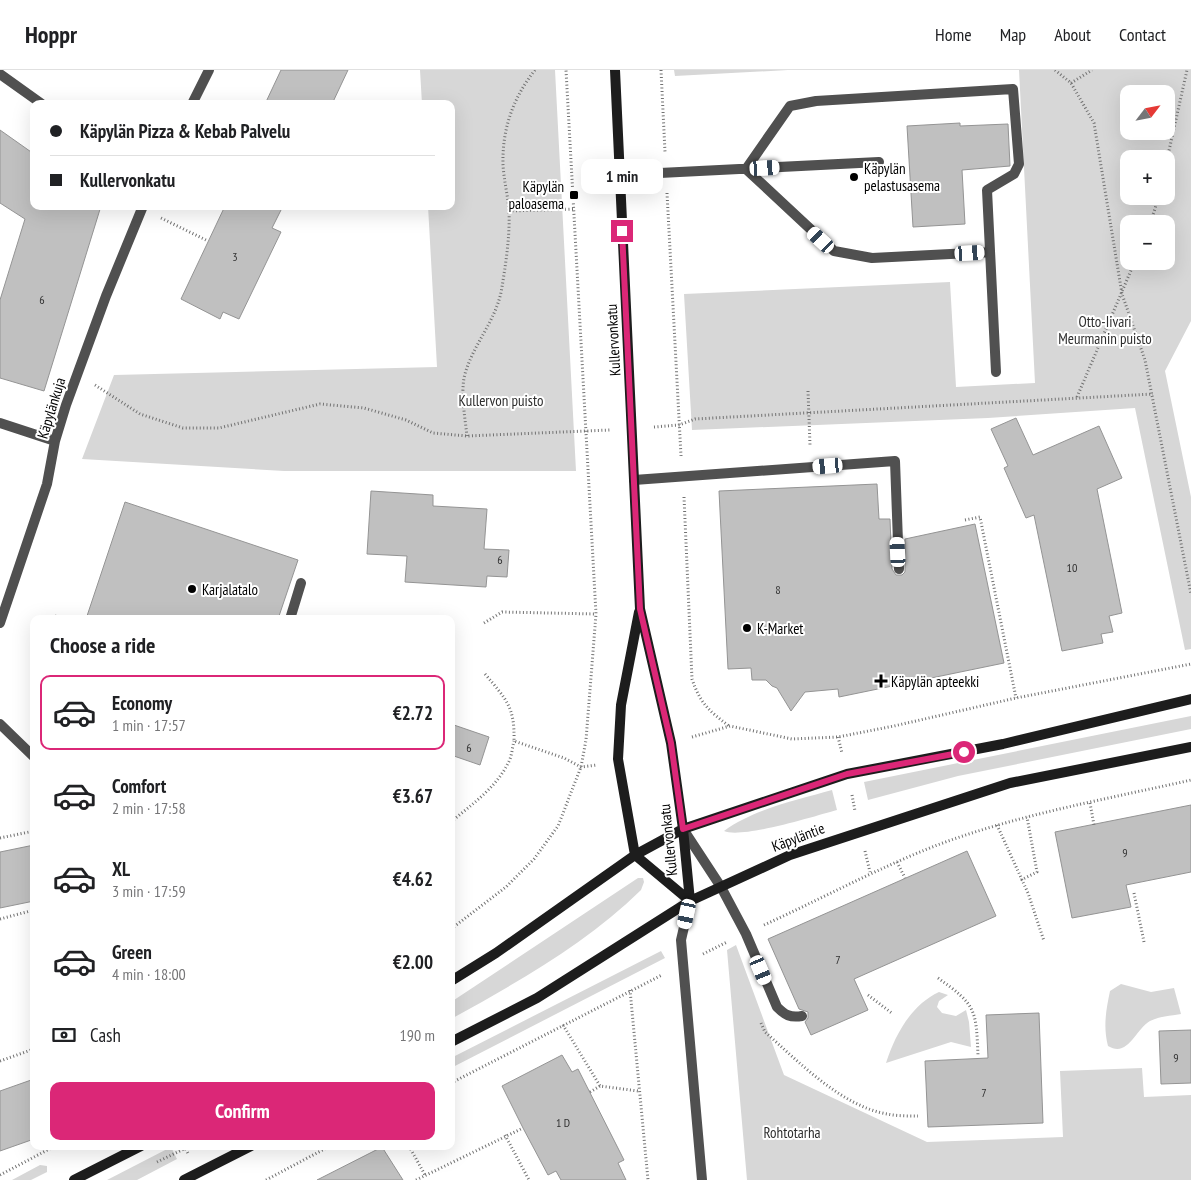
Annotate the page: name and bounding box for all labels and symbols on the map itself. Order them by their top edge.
north arrow [1120,85,1175,140]
callout: 1 min [581,159,663,194]
place label: Käpylän pelastusasema [864,159,940,195]
car [749,160,780,176]
marker: Käpylän pelastusasema [848,171,860,183]
place label: Käpylän paloasema [508,177,564,213]
marker: Käpylän paloasema [568,189,580,201]
route end [611,220,633,242]
car [804,224,837,256]
car [954,245,985,261]
house number: 3 [232,249,238,264]
house number: 6 [39,292,45,307]
street label: Kullervonkatu [602,303,624,377]
park label: Otto-Iivari Meurmanin puisto [1058,312,1152,348]
street label: Käpylänkuja [33,375,69,441]
park label: Kullervon puisto [459,391,543,410]
car [812,457,843,475]
car [889,537,906,567]
house number: 6 [497,552,503,567]
house number: 10 [1067,560,1077,575]
place label: Karjalatalo [202,580,258,599]
house number: 8 [775,582,781,597]
marker: Karjalatalo [186,583,198,595]
place label: K-Market [757,619,803,638]
marker: K-Market [741,622,753,634]
place label: Käpylän apteekki [891,672,979,691]
marker: Käpylän apteekki [875,675,887,687]
house number: 6 [466,740,472,755]
route start [953,741,975,763]
street label: Kullervonkatu [655,803,681,877]
street label: Käpyläntie [769,818,827,856]
house number: 9 [1122,845,1128,860]
car [676,898,697,930]
house number: 7 [835,952,841,967]
car [748,953,773,987]
house number: 9 [1173,1050,1179,1065]
house number: 7 [981,1085,987,1100]
house number: 1 D [556,1115,570,1130]
park label: Rohtotarha [763,1123,821,1142]

